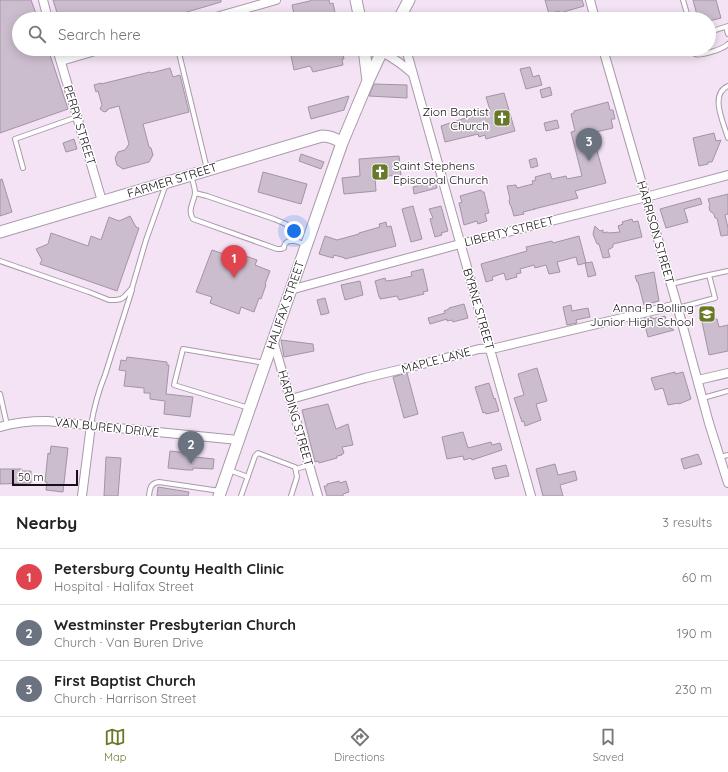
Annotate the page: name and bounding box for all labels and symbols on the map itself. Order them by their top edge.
street label: PERRY STREET [61,83,99,167]
place label: Zion Baptist Church [423,104,489,133]
church icon: Zion Baptist Church [492,108,512,128]
pin: 3 [576,128,602,161]
place label: Saint Stephens Episcopal Church [393,158,488,187]
street label: FARMER STREET [125,159,219,201]
church icon: Saint Stephens Episcopal Church [370,162,390,182]
street label: HARRISON STREET [634,179,678,285]
street label: LIBERTY STREET [462,213,556,249]
your location [284,221,304,241]
pin: 1 [221,245,247,278]
street label: HALIFAX STREET [263,258,307,352]
street label: BYRNE STREET [460,267,498,351]
place label: Anna P. Bolling Junior High School [590,300,694,329]
school or university icon: Anna P. Bolling Junior High School [697,304,717,324]
street label: MAPLE LANE [400,344,472,376]
street label: HARDING STREET [275,368,317,468]
street label: VAN BUREN DRIVE [54,414,160,440]
pin: 2 [178,431,204,464]
scale bar [12,468,78,487]

